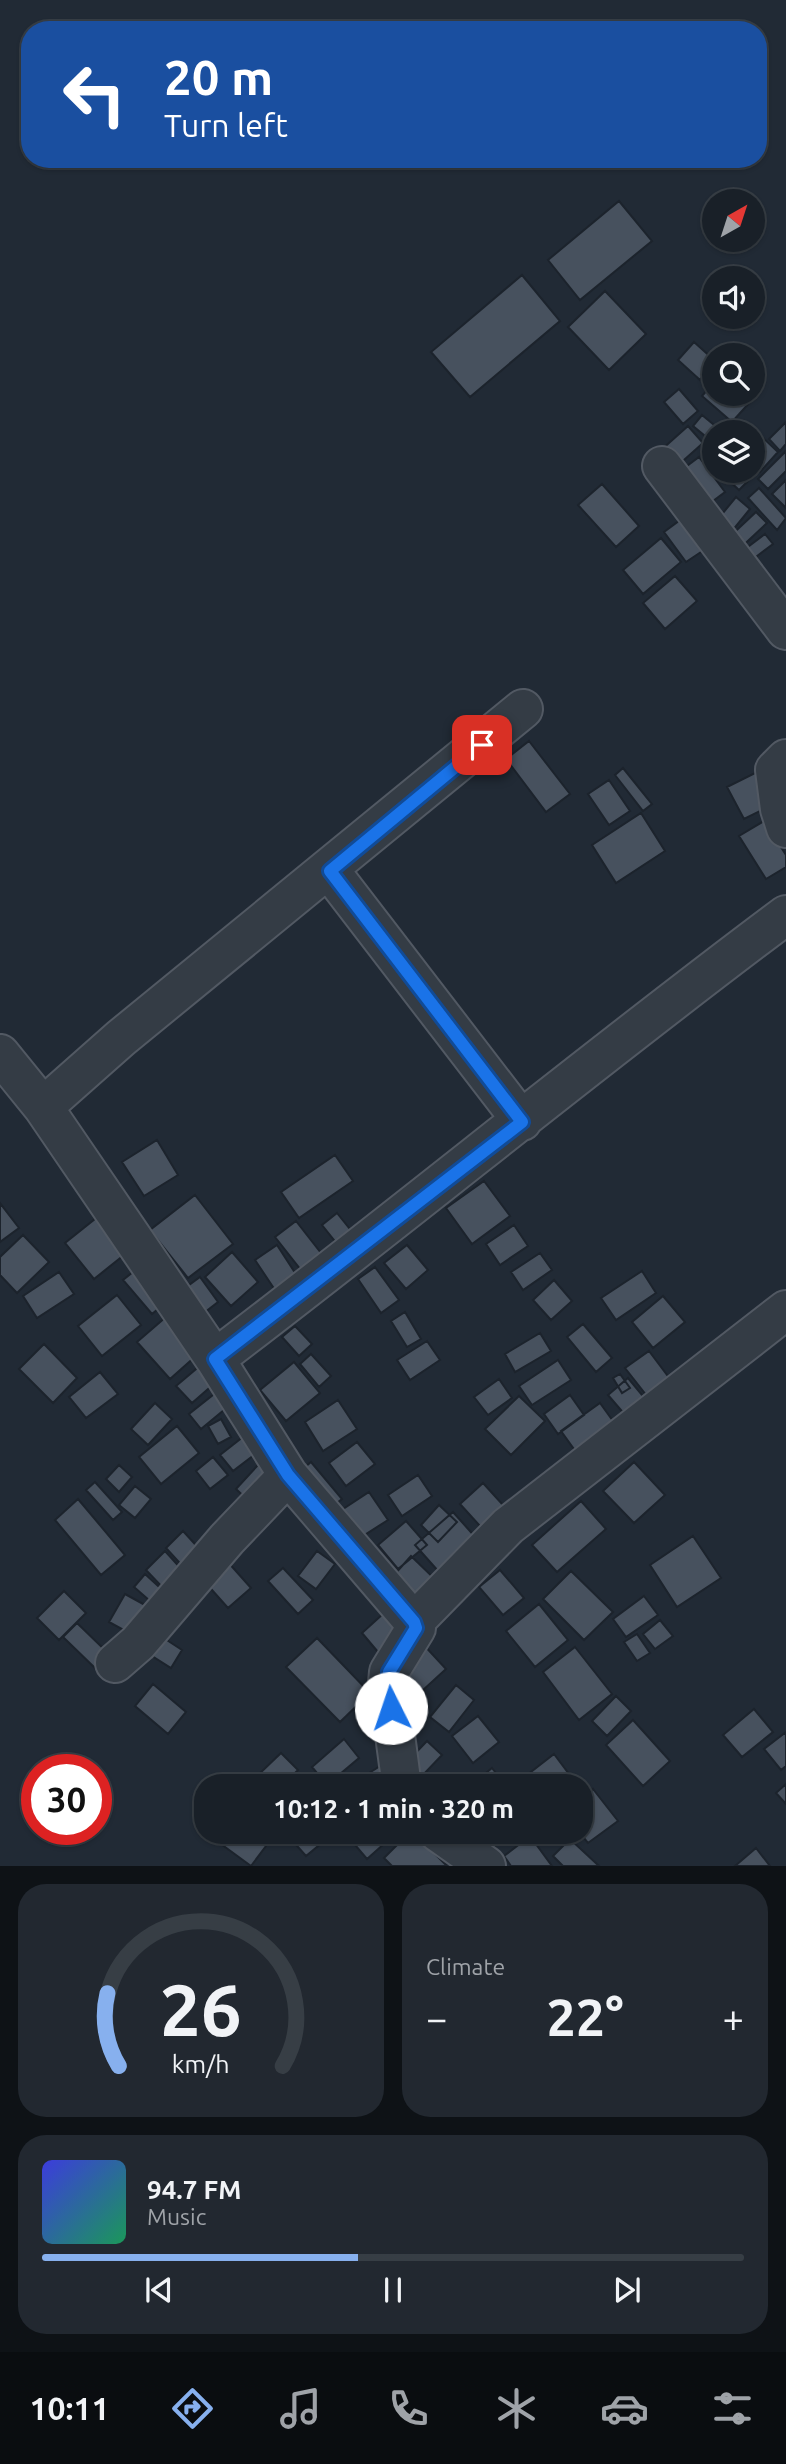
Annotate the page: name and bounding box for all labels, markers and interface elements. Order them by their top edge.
icon: left [49,49,140,140]
text: 20 m [164,49,273,104]
text: Turn left [164,107,288,143]
north arrow [702,189,765,252]
map controls [702,189,765,483]
button: sound [702,266,765,329]
button: search [702,343,765,406]
button: layers [702,420,765,483]
pin [452,715,512,775]
icon: arrive [463,726,501,764]
position arrow [354,1671,428,1745]
speed limit sign: 30 [21,1754,112,1845]
text: 10:12 · 1 min · 320 m [273,1794,514,1823]
text: Climate [426,1954,505,1979]
text: 26 [160,1969,242,2051]
text: 22° [546,1988,624,2046]
text: − [426,1997,447,2039]
text: + [723,1997,744,2039]
text: km/h [172,2050,230,2078]
text: 94.7 FM [147,2175,241,2204]
text: Music [147,2204,206,2229]
icon: previous [140,2271,178,2309]
icon: pause [374,2271,412,2309]
icon: next [608,2271,646,2309]
icon: directions [168,2384,217,2433]
icon: music [276,2384,325,2433]
icon: phone [384,2384,433,2433]
icon: climate [492,2384,541,2433]
icon: car [600,2384,649,2433]
icon: filters [708,2384,757,2433]
text: 10:11 [29,2390,110,2426]

